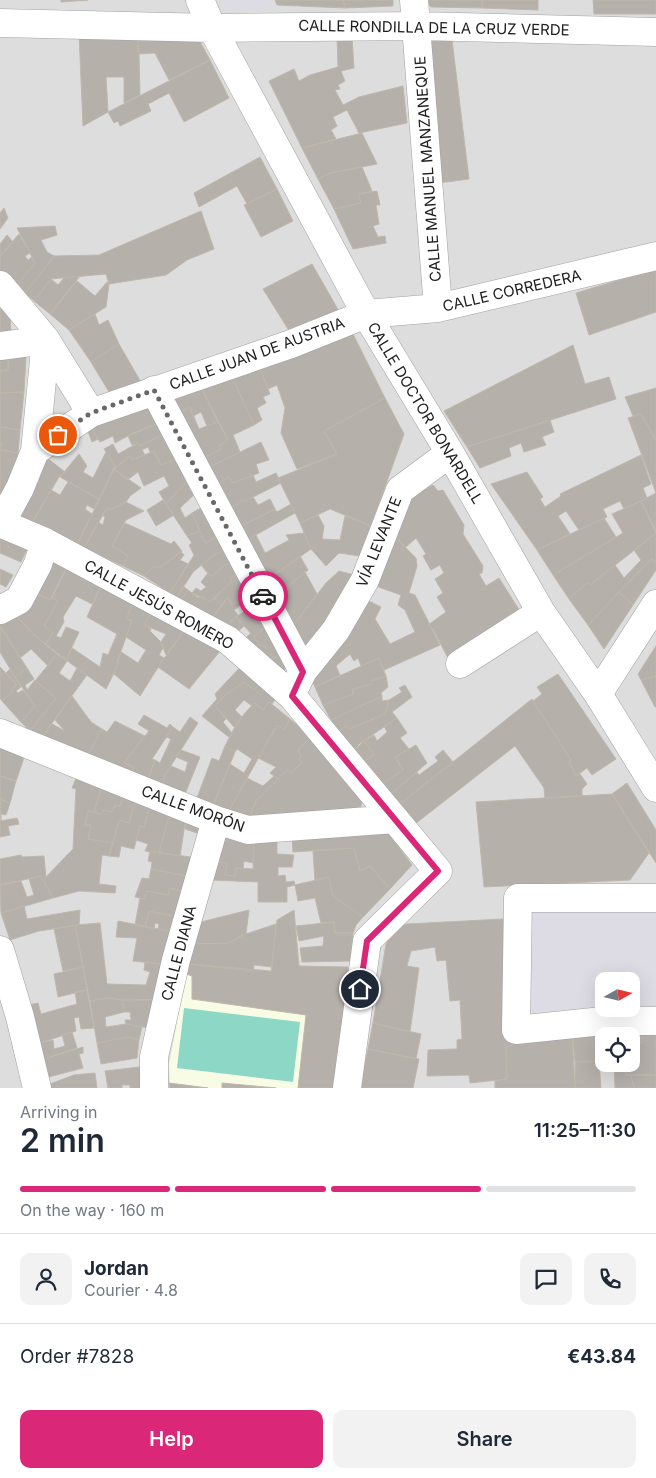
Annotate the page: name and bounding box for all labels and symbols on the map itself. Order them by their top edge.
street label: CALLE RONDILLA DE LA CRUZ VERDE [298,16,570,39]
street label: CALLE MANUEL MANZANEQUE [410,56,445,283]
street label: CALLE CORREDERA [441,265,583,316]
street label: CALLE JUAN DE AUSTRIA [167,313,347,394]
street label: CALLE DOCTOR BONARDELL [364,319,487,507]
pin [37,414,79,456]
street label: VÍA LEVANTE [352,494,405,590]
street label: CALLE JESÚS ROMERO [81,555,237,654]
courier [238,571,288,621]
street label: CALLE MORÓN [139,781,247,836]
street label: CALLE DIANA [157,903,200,1003]
pin [339,968,381,1010]
north arrow [595,972,640,1018]

